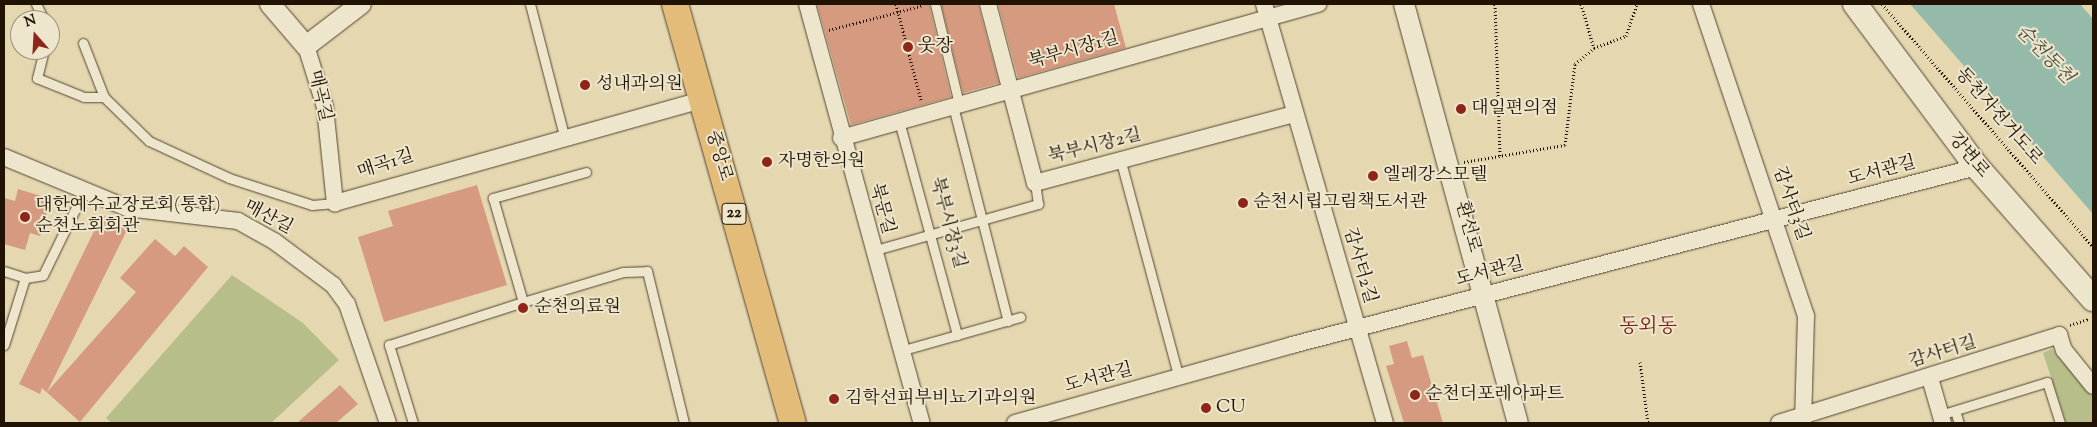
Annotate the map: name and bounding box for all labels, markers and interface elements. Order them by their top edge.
north arrow [10,10,60,60]
text: N [22,10,39,33]
water label: 순천동천 [2010,21,2078,89]
street label: 북부시장1길 [1026,28,1122,74]
place label: 웃장 [918,36,953,58]
marker: 웃장 [902,41,914,53]
street label: 동천자전거도로 [1950,64,2046,170]
street label: 매곡길 [303,68,335,124]
place label: 성내과의원 [596,74,683,96]
marker: 성내과의원 [578,78,592,92]
place label: 대일편의점 [1471,98,1558,120]
marker: 대일편의점 [1455,103,1467,115]
street label: 북부시장2길 [1046,125,1144,169]
street label: 중앙로 [700,128,736,184]
street label: 강변로 [1943,129,1993,183]
street label: 매곡1길 [355,146,417,184]
place label: 자명한의원 [778,151,865,173]
street label: 도서관길 [1846,153,1918,191]
marker: 자명한의원 [760,155,774,169]
street label: 감사터3길 [1767,164,1813,244]
place label: 엘레강스모텔 [1383,165,1487,187]
marker: 엘레강스모텔 [1367,170,1379,182]
street label: 북부시장3길 [924,175,970,271]
street label: 북문길 [864,181,898,237]
place label: 순천시립그림책도서관 [1253,192,1427,214]
place label: 대한예수교장로회(통합) 순천노회회관 [35,196,221,238]
street label: 매산길 [240,196,296,240]
marker: 순천시립그림책도서관 [1237,197,1249,209]
street label: 환선로 [1450,199,1484,255]
road number: 22 [722,200,746,228]
marker: 대한예수교장로회(통합) 순천노회회관 [19,211,31,223]
street label: 감사터2길 [1338,226,1380,306]
street label: 도서관길 [1454,254,1526,292]
place label: 순천의료원 [534,297,621,319]
marker: 순천의료원 [516,301,530,315]
district label: 동외동 [1619,315,1677,339]
street label: 감사터길 [1907,333,1979,373]
street label: 도서관길 [1063,360,1135,398]
place label: 순천더포레아파트 [1425,384,1564,406]
place label: 김학선피부비뇨기과의원 [845,388,1036,410]
marker: 순천더포레아파트 [1409,389,1421,401]
marker: 김학선피부비뇨기과의원 [827,392,841,406]
place label: CU [1216,397,1245,419]
marker: CU [1200,402,1212,414]

